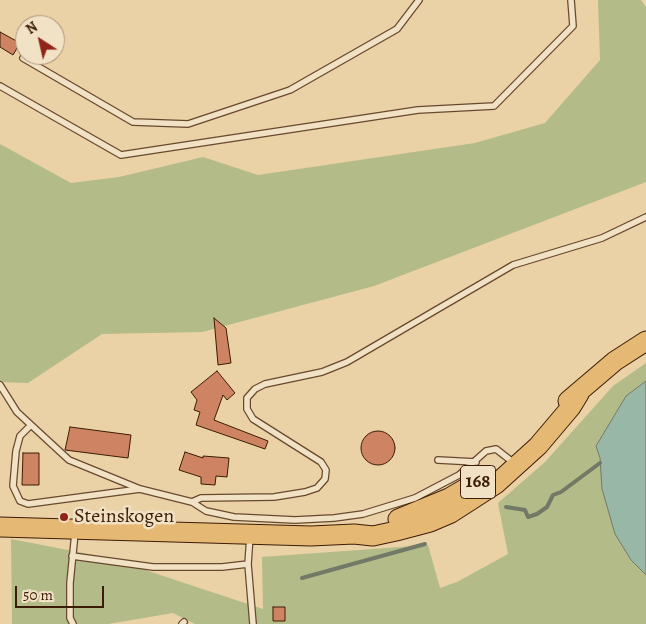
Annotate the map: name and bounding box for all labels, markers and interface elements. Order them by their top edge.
north arrow [15,15,65,65]
text: N [22,17,41,39]
road number: 168 [460,466,496,498]
place label: Steinskogen [74,505,174,529]
marker: Steinskogen [58,511,70,523]
scale bar [18,576,106,608]
text: 50 m [23,585,53,605]

